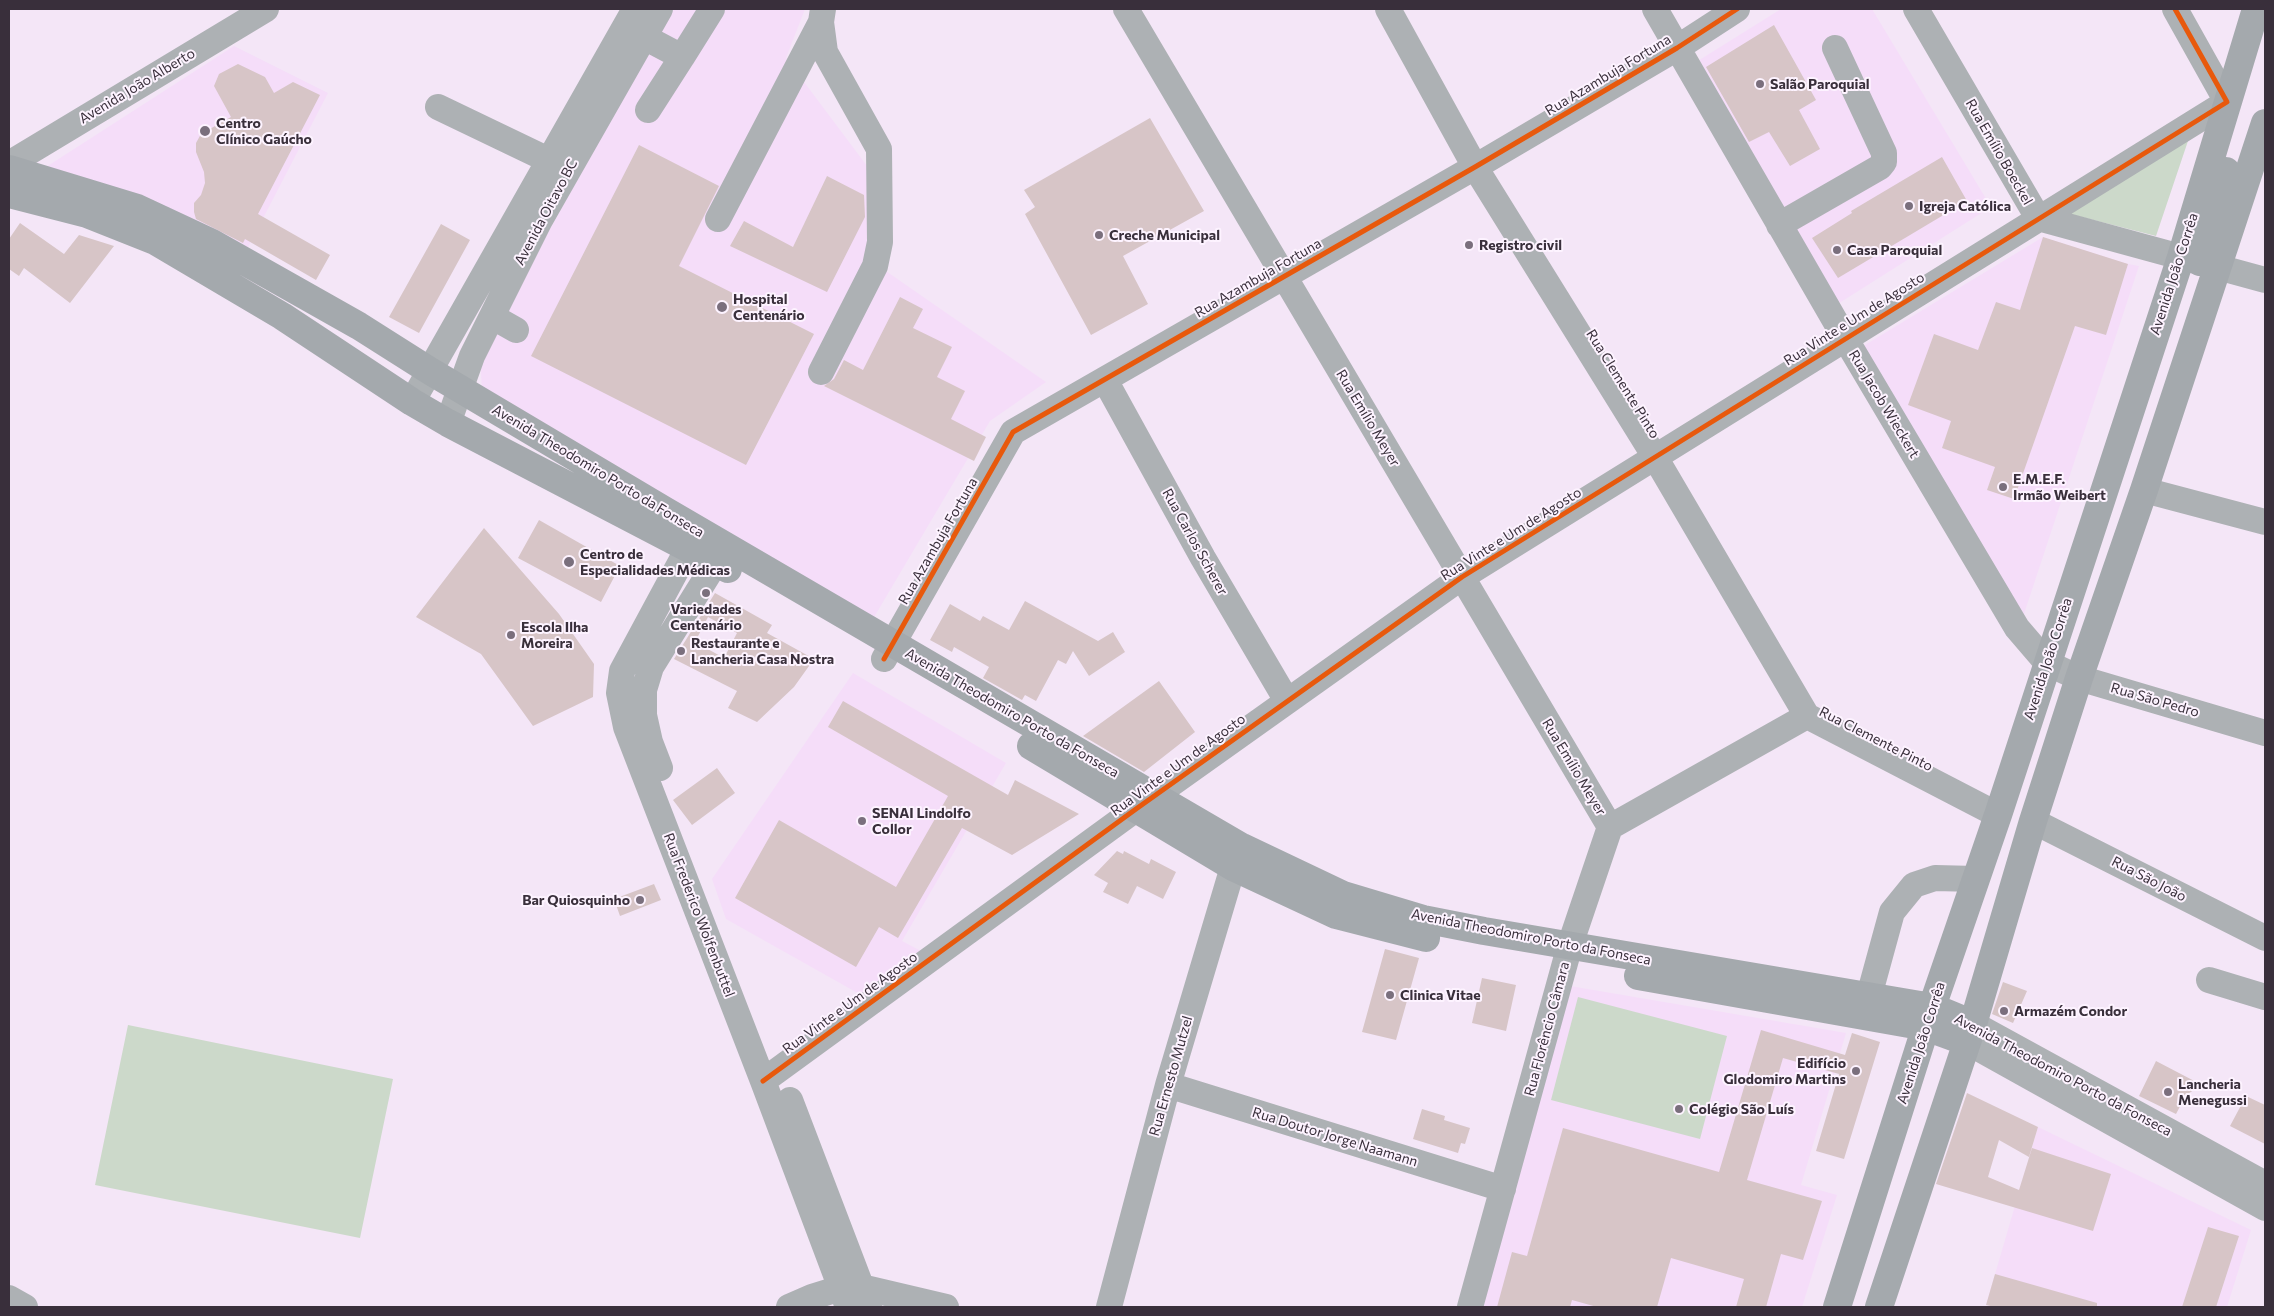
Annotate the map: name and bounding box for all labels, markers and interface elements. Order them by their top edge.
street label: Rua Azambuja Fortuna [1542,31,1674,119]
street label: Avenida João Alberto [76,45,198,127]
place label: Salão Paroquial [1770,76,1870,92]
marker: Salão Paroquial [1754,78,1766,90]
street label: Rua Emílio Boeckel [1962,96,2036,208]
place label: Centro Clínico Gaúcho [216,115,312,148]
marker: Centro Clínico Gaúcho [198,124,212,138]
street label: Avenida Oitavo BC [511,156,581,268]
place label: Igreja Católica [1919,198,2011,214]
marker: Igreja Católica [1903,200,1915,212]
street label: Avenida João Corrêa [2146,211,2202,337]
place label: Creche Municipal [1109,227,1220,243]
marker: Creche Municipal [1093,229,1105,241]
street label: Rua Azambuja Fortuna [1192,235,1324,321]
place label: Registro civil [1479,237,1562,253]
marker: Registro civil [1463,239,1475,251]
place label: Casa Paroquial [1847,242,1942,258]
marker: Casa Paroquial [1831,244,1843,256]
street label: Rua Vinte e Um de Agosto [1781,269,1927,369]
place label: Hospital Centenário [733,291,805,324]
marker: Hospital Centenário [715,300,729,314]
street label: Rua Clemente Pinto [1583,326,1663,442]
street label: Rua Jacob Wieckert [1845,347,1923,461]
street label: Rua Emílio Meyer [1332,367,1404,469]
street label: Avenida Theodomiro Porto da Fonseca [489,401,707,541]
place label: E.M.E.F. Irmão Weibert [2013,471,2106,504]
street label: Rua Azambuja Fortuna [895,475,981,607]
marker: E.M.E.F. Irmão Weibert [1997,481,2009,493]
street label: Rua Vinte e Um de Agosto [1438,484,1584,584]
street label: Rua Carlos Scherer [1159,486,1231,598]
place label: Centro de Especialidades Médicas [580,546,730,578]
marker: Centro de Especialidades Médicas [562,555,576,569]
marker: Variedades Centenário [700,587,712,599]
street label: Avenida João Corrêa [2020,596,2076,722]
place label: Variedades Centenário [670,601,742,634]
place label: Escola Ilha Moreira [521,619,588,652]
marker: Escola Ilha Moreira [505,629,517,641]
place label: Restaurante e Lancheria Casa Nostra [691,635,834,668]
marker: Restaurante e Lancheria Casa Nostra [675,645,687,657]
street label: Avenida Theodomiro Porto da Fonseca [902,645,1122,781]
street label: Rua São Pedro [2109,679,2201,721]
street label: Rua Clemente Pinto [1816,703,1936,775]
street label: Rua Vinte e Um de Agosto [1107,710,1249,820]
street label: Rua Emílio Meyer [1538,716,1610,818]
place label: SENAI Lindolfo Collor [872,805,971,838]
marker: SENAI Lindolfo Collor [856,815,868,827]
street label: Rua Frederico Wolfenbuttel [660,831,738,999]
street label: Rua São João [2109,853,2189,905]
place label: Bar Quiosquinho [522,892,630,908]
marker: Bar Quiosquinho [634,894,646,906]
street label: Avenida Theodomiro Porto da Fonseca [1410,905,1652,969]
street label: Rua Vinte e Um de Agosto [779,948,921,1058]
street label: Rua Florêncio Câmara [1521,960,1573,1098]
street label: Avenida João Corrêa [1893,980,1949,1106]
place label: Clinica Vitae [1400,987,1481,1003]
marker: Clinica Vitae [1384,989,1396,1001]
place label: Armazém Condor [2014,1003,2127,1019]
marker: Armazém Condor [1998,1005,2010,1017]
street label: Avenida Theodomiro Porto da Fonseca [1951,1010,2175,1140]
street label: Rua Ernesto Mutzel [1146,1014,1196,1138]
place label: Edifício Glodomiro Martins [1723,1055,1846,1088]
marker: Edifício Glodomiro Martins [1850,1065,1862,1077]
place label: Lancheria Menegussi [2178,1076,2247,1108]
marker: Lancheria Menegussi [2162,1086,2174,1098]
place label: Colégio São Luís [1689,1101,1794,1117]
marker: Colégio São Luís [1673,1103,1685,1115]
street label: Rua Doutor Jorge Naamann [1250,1104,1420,1170]

